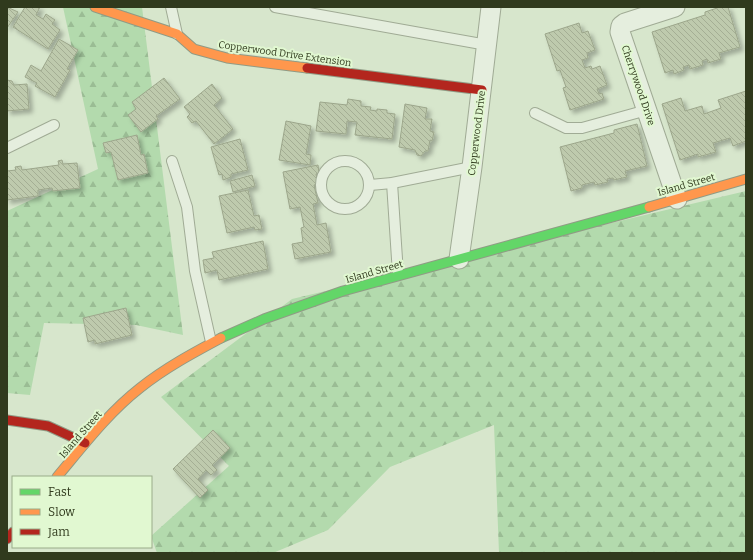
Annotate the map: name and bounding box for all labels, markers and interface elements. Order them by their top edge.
street label: Copperwood Drive Extension [218,39,353,69]
street label: Cherrywood Drive [619,44,657,127]
street label: Copperwood Drive [466,90,488,176]
street label: Island Street [656,171,717,199]
street label: Island Street [344,258,405,286]
street label: Island Street [57,408,105,461]
legend [12,476,152,548]
text: Fast [48,485,72,499]
text: Slow [48,505,75,519]
text: Jam [47,525,70,539]

